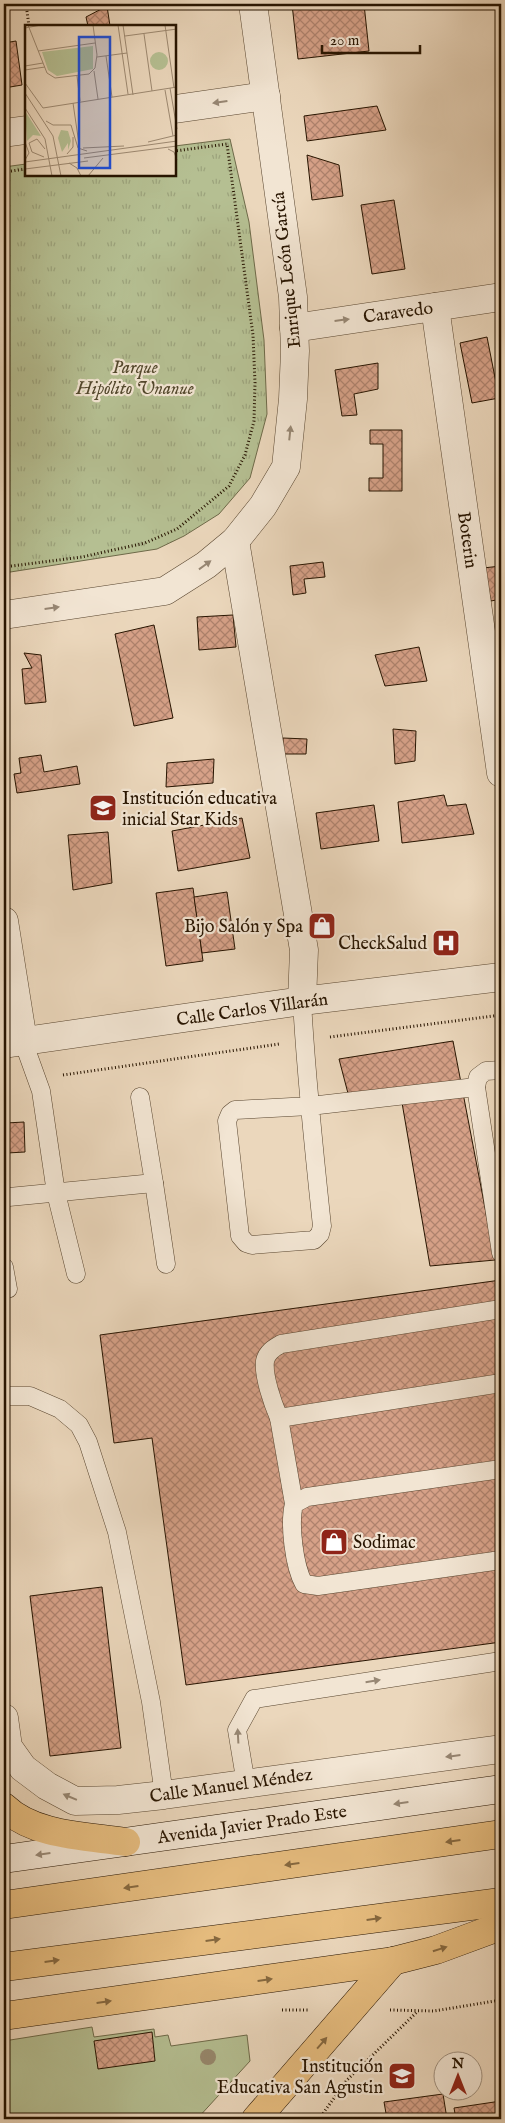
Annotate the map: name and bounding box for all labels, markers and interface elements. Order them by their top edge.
scale bar [322,22,420,54]
inset map [25,25,176,176]
text: 20 m [330,31,360,50]
one-way arrow [212,98,228,106]
street label: Enrique León García [268,190,307,349]
street label: Caravedo [362,297,435,330]
one-way arrow [335,315,351,323]
park label: Parque Hipólito Unanue [75,357,194,401]
one-way arrow [286,425,294,441]
street label: Boterin [451,510,482,570]
one-way arrow [198,560,212,570]
one-way arrow [44,603,60,611]
place label: Institución educativa inicial Star Kids [122,788,277,832]
school or university icon: Institución educativa inicial Star Kids [88,793,118,823]
shop icon: Bijo Salón y Spa [307,911,337,941]
place label: Bijo Salón y Spa [184,916,303,939]
hospital icon: CheckSalud [431,928,461,958]
place label: CheckSalud [338,933,427,956]
street label: Calle Carlos Villarán [175,988,330,1033]
shop icon: Sodimac [319,1527,349,1557]
place label: Sodimac [353,1532,416,1555]
one-way arrow [366,1676,382,1684]
one-way arrow [234,1727,242,1743]
one-way arrow [445,1752,461,1760]
street label: Calle Manuel Méndez [148,1764,314,1809]
one-way arrow [63,1793,77,1801]
one-way arrow [393,1799,409,1807]
street label: Avenida Javier Prado Este [155,1801,348,1850]
one-way arrow [445,1837,461,1845]
one-way arrow [34,1850,50,1858]
one-way arrow [284,1860,300,1868]
one-way arrow [123,1883,139,1891]
one-way arrow [367,1914,383,1922]
one-way arrow [206,1936,222,1944]
one-way arrow [433,1944,448,1952]
one-way arrow [44,1957,60,1965]
one-way arrow [257,1976,273,1984]
one-way arrow [96,1998,112,2006]
one-way arrow [316,2037,328,2049]
north arrow [432,2050,482,2100]
text: N [451,2055,464,2073]
place label: Institución Educativa San Agustin [217,2056,383,2100]
school or university icon: Institución Educativa San Agustin [387,2061,417,2091]

